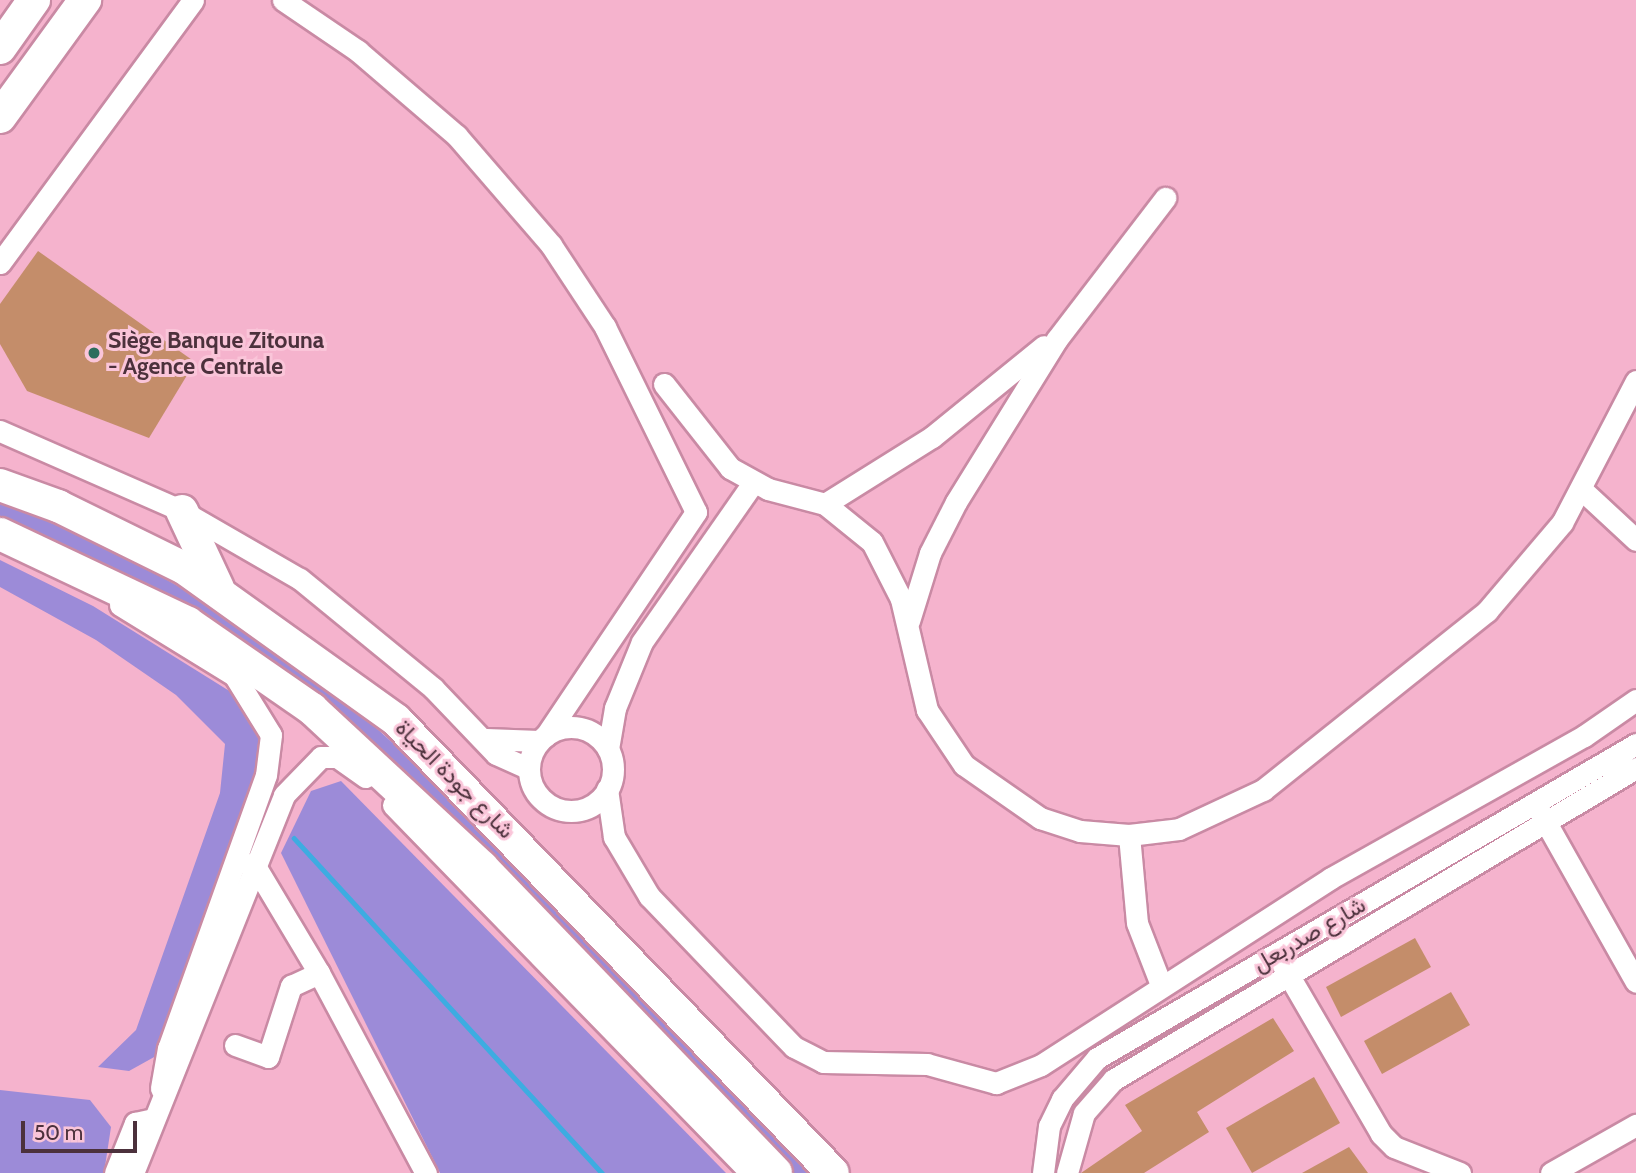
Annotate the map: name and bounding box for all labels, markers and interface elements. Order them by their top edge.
place label: Siège Banque Zitouna - Agence Centrale [108,326,324,380]
marker: Siège Banque Zitouna - Agence Centrale [86,345,102,361]
street label: شارع جودة الحياة [390,714,520,844]
street label: شارع صدربعل [1248,891,1370,977]
scale bar [24,1106,140,1150]
text: 50 m [34,1120,83,1145]

